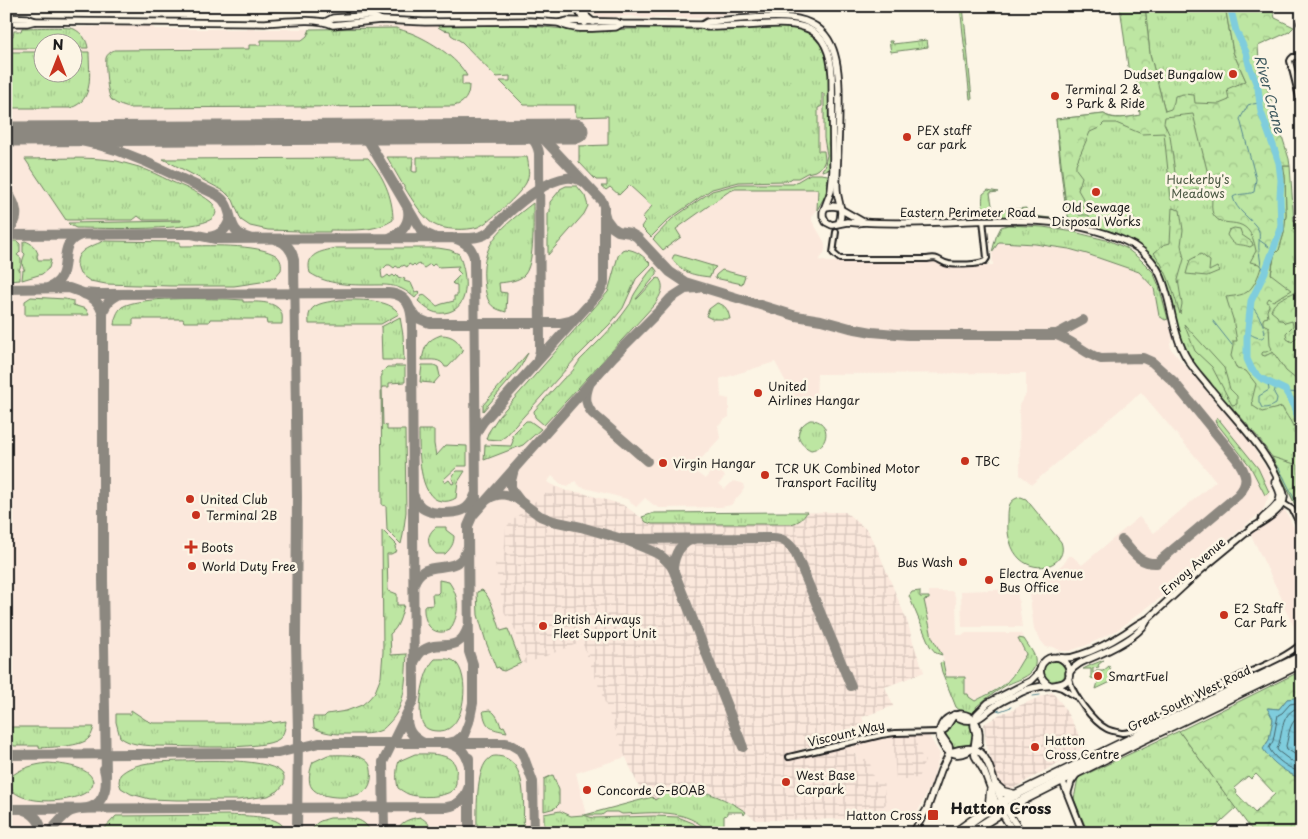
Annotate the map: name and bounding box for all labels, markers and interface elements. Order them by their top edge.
north arrow [32,32,82,82]
text: N [52,34,64,55]
water label: River Crane [1249,52,1291,137]
place label: Dudset Bungalow [1124,65,1224,83]
marker: Dudset Bungalow [1227,68,1239,80]
place label: Terminal 2 & 3 Park & Ride [1065,80,1145,112]
marker: Terminal 2 & 3 Park & Ride [1049,90,1061,102]
place label: PEX staff car park [917,121,972,153]
marker: PEX staff car park [901,131,913,143]
park label: Huckerby's Meadows [1167,170,1230,202]
marker: Old Sewage Disposal Works [1090,186,1102,198]
place label: Old Sewage Disposal Works [1051,198,1141,230]
street label: Eastern Perimeter Road [900,203,1036,221]
place label: United Airlines Hangar [768,377,860,409]
marker: United Airlines Hangar [752,387,764,399]
place label: TBC [975,452,1000,470]
place label: Virgin Hangar [673,454,756,472]
marker: TBC [959,455,971,467]
marker: Virgin Hangar [657,457,669,469]
place label: TCR UK Combined Motor Transport Facility [775,459,920,491]
marker: TCR UK Combined Motor Transport Facility [759,469,771,481]
place label: United Club [200,490,268,508]
marker: United Club [184,493,196,505]
place label: Terminal 2B [206,506,277,524]
marker: Terminal 2B [190,509,202,521]
street label: Envoy Avenue [1157,533,1229,599]
place label: Boots [201,538,234,556]
marker: Boots [185,541,197,553]
place label: Bus Wash [897,553,953,571]
marker: Bus Wash [957,556,969,568]
place label: World Duty Free [202,557,296,575]
marker: World Duty Free [186,560,198,572]
place label: Electra Avenue Bus Office [999,564,1084,596]
marker: Electra Avenue Bus Office [983,574,995,586]
place label: E2 Staff Car Park [1234,599,1287,631]
marker: E2 Staff Car Park [1218,609,1230,621]
place label: British Airways Fleet Support Unit [553,610,657,642]
marker: British Airways Fleet Support Unit [537,620,549,632]
street label: Great South West Road [1124,660,1254,736]
place label: SmartFuel [1108,667,1168,685]
marker: SmartFuel [1092,670,1104,682]
street label: Viscount Way [806,715,886,751]
place label: Hatton Cross Centre [1045,731,1120,763]
marker: Hatton Cross Centre [1029,741,1041,753]
place label: West Base Carpark [796,766,855,798]
marker: West Base Carpark [780,776,792,788]
place label: Concorde G-BOAB [597,781,705,799]
marker: Concorde G-BOAB [581,784,593,796]
district label: Hatton Cross [951,796,1051,819]
place label: Hatton Cross [846,806,922,824]
marker: Hatton Cross [926,808,940,822]

